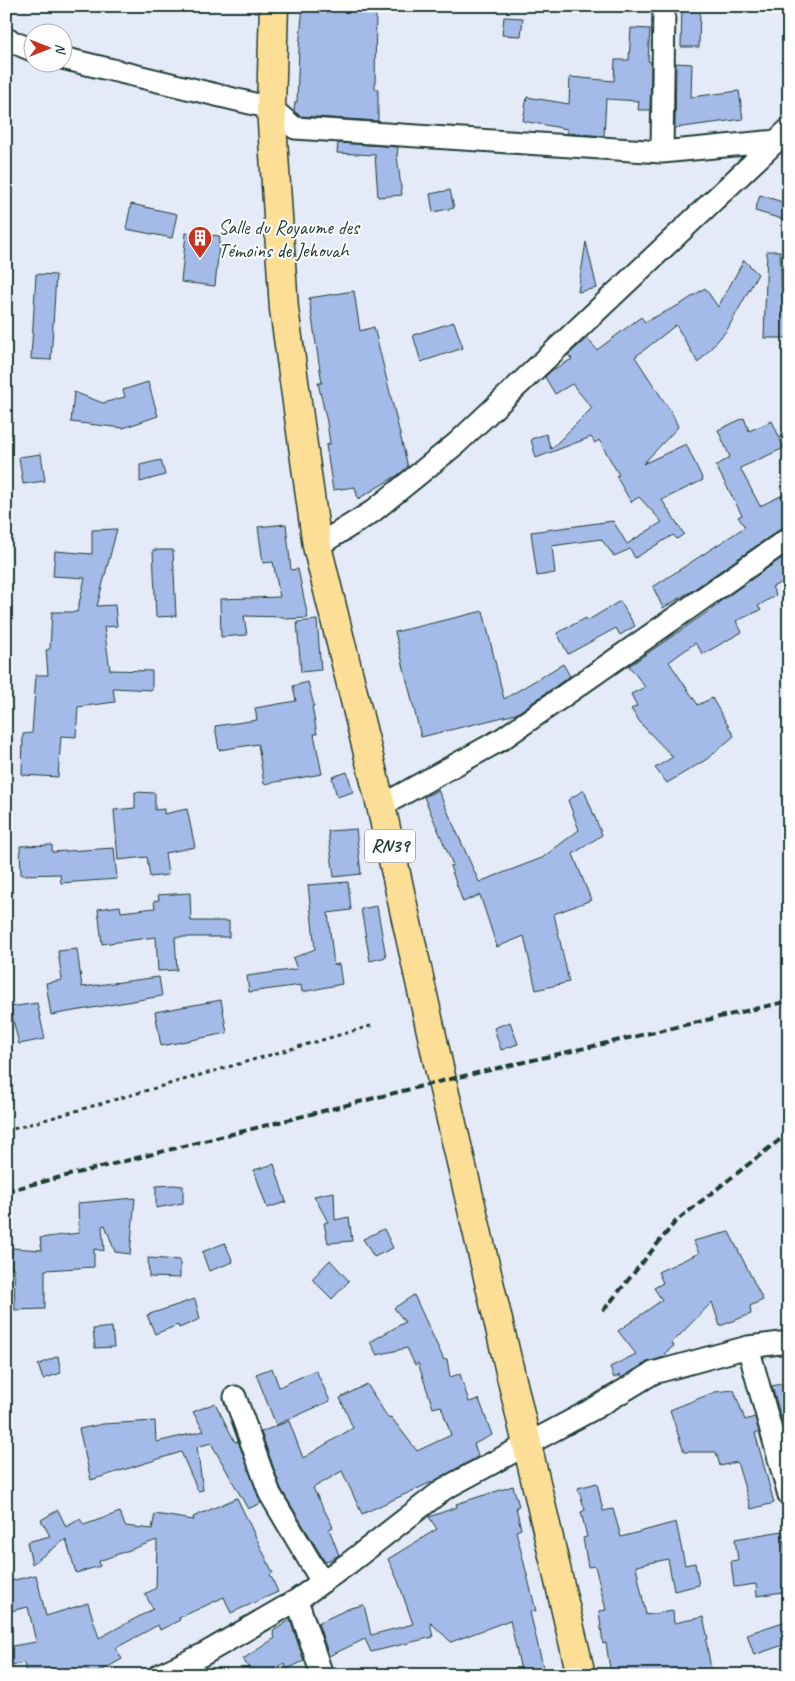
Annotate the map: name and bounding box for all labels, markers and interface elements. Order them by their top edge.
north arrow [22,22,72,72]
text: N [52,44,69,55]
place label: Salle du Royaume des Témoins de Jehovah [218,215,361,263]
building icon: Salle du Royaume des Témoins de Jehovah [187,225,213,259]
road number: RN39 [365,829,415,862]

